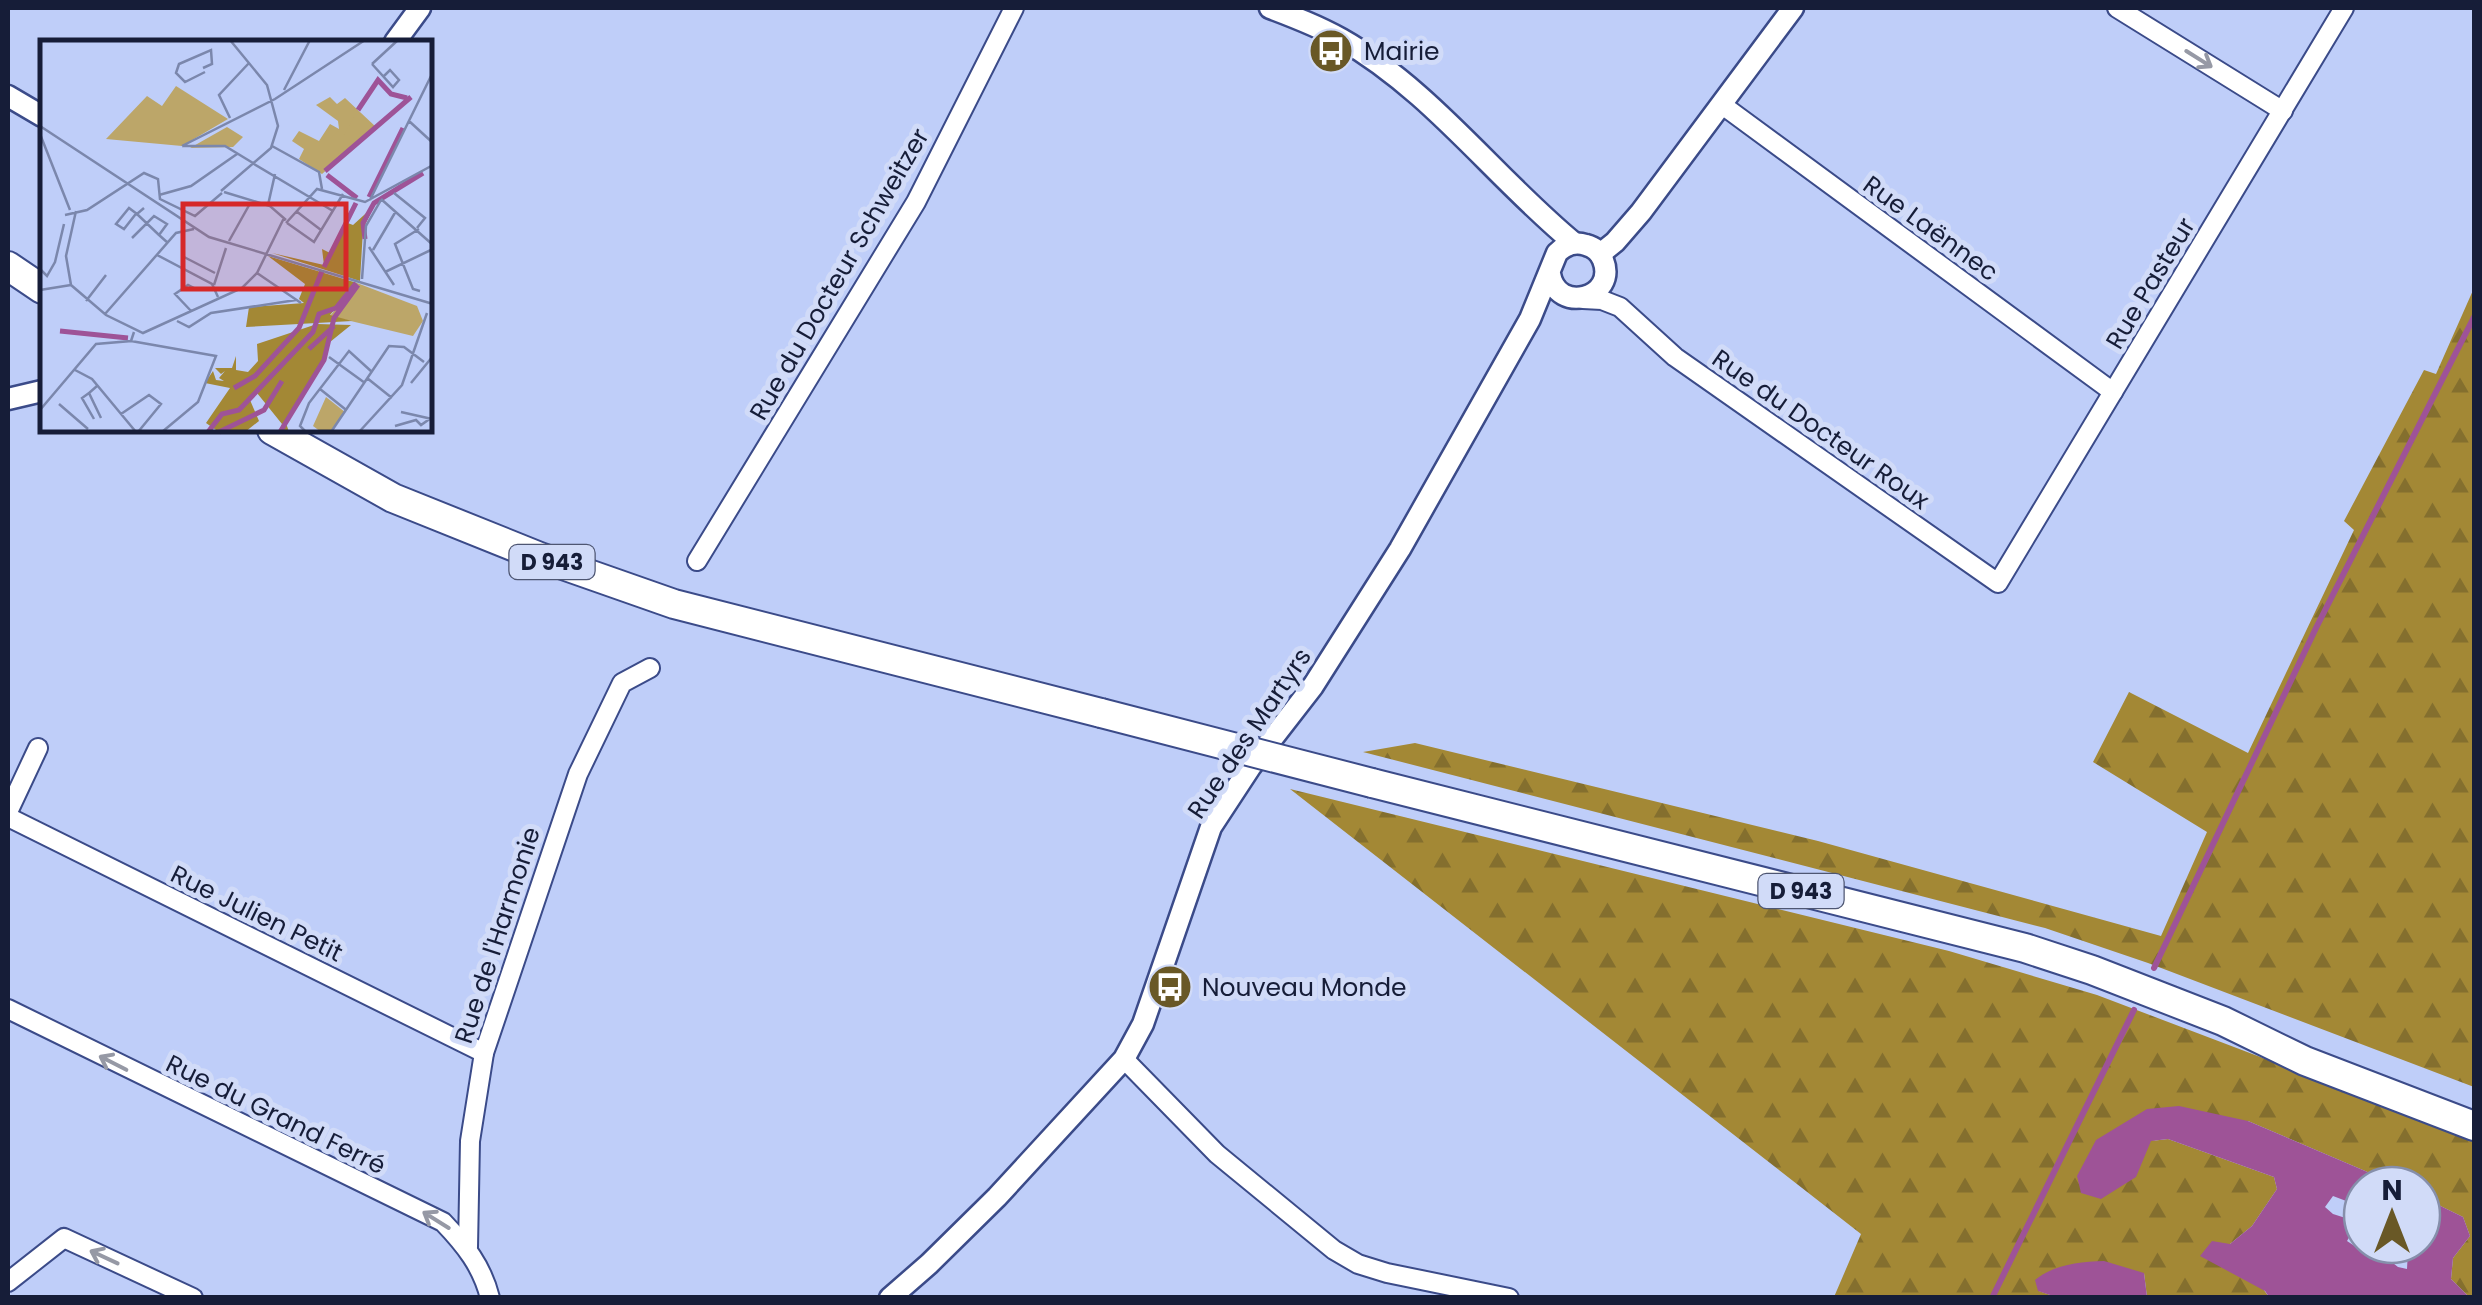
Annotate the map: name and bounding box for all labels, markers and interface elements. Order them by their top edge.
bus stop icon: Mairie [1308,28,1354,74]
place label: Mairie [1364,34,1440,69]
inset map [40,40,432,432]
one-way arrow [2184,49,2213,70]
street label: Rue du Docteur Schweitzer [741,122,938,427]
street label: Rue Laënnec [1856,167,2005,289]
street label: Rue Pasteur [2097,211,2203,356]
street label: Rue du Docteur Roux [1705,341,1936,518]
road number: D 943 [510,545,594,579]
street label: Rue des Martyrs [1179,641,1320,825]
street label: Rue de l'Harmonie [446,823,549,1048]
street label: Rue Julien Petit [165,857,349,970]
road number: D 943 [1758,874,1844,908]
bus stop icon: Nouveau Monde [1147,964,1193,1010]
place label: Nouveau Monde [1202,970,1407,1005]
street label: Rue du Grand Ferré [160,1046,392,1183]
one-way arrow [98,1053,128,1072]
north arrow [2342,1165,2442,1265]
text: N [2381,1171,2403,1210]
one-way arrow [422,1210,450,1230]
one-way arrow [90,1246,120,1265]

